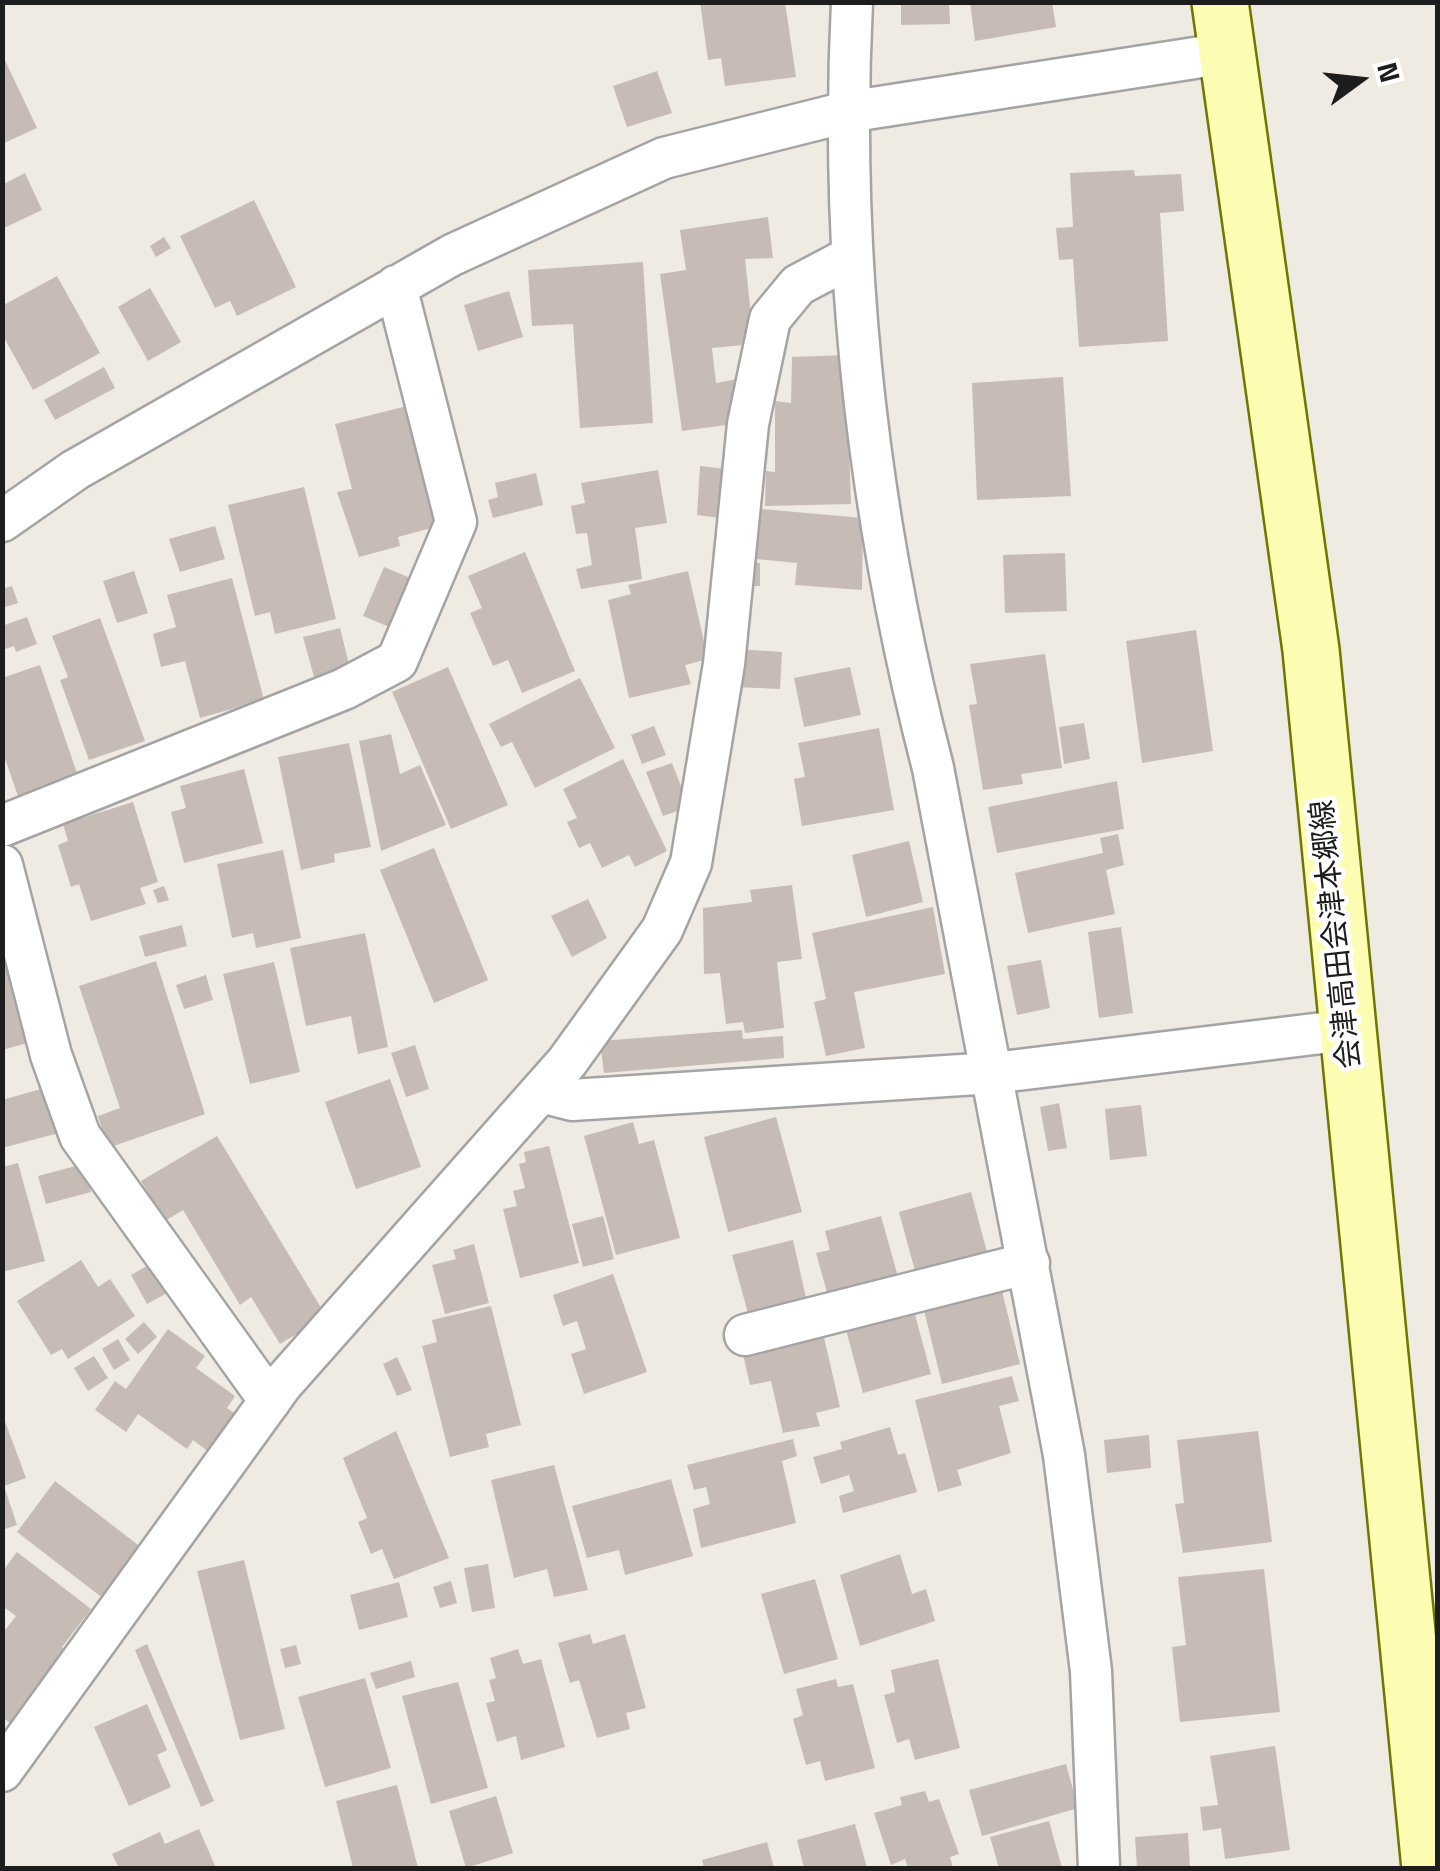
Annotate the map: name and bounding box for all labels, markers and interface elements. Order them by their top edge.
north arrow [1310,30,1410,130]
text: N [1366,57,1413,87]
street label: 会津高田会津本郷線 [1306,798,1370,1070]

